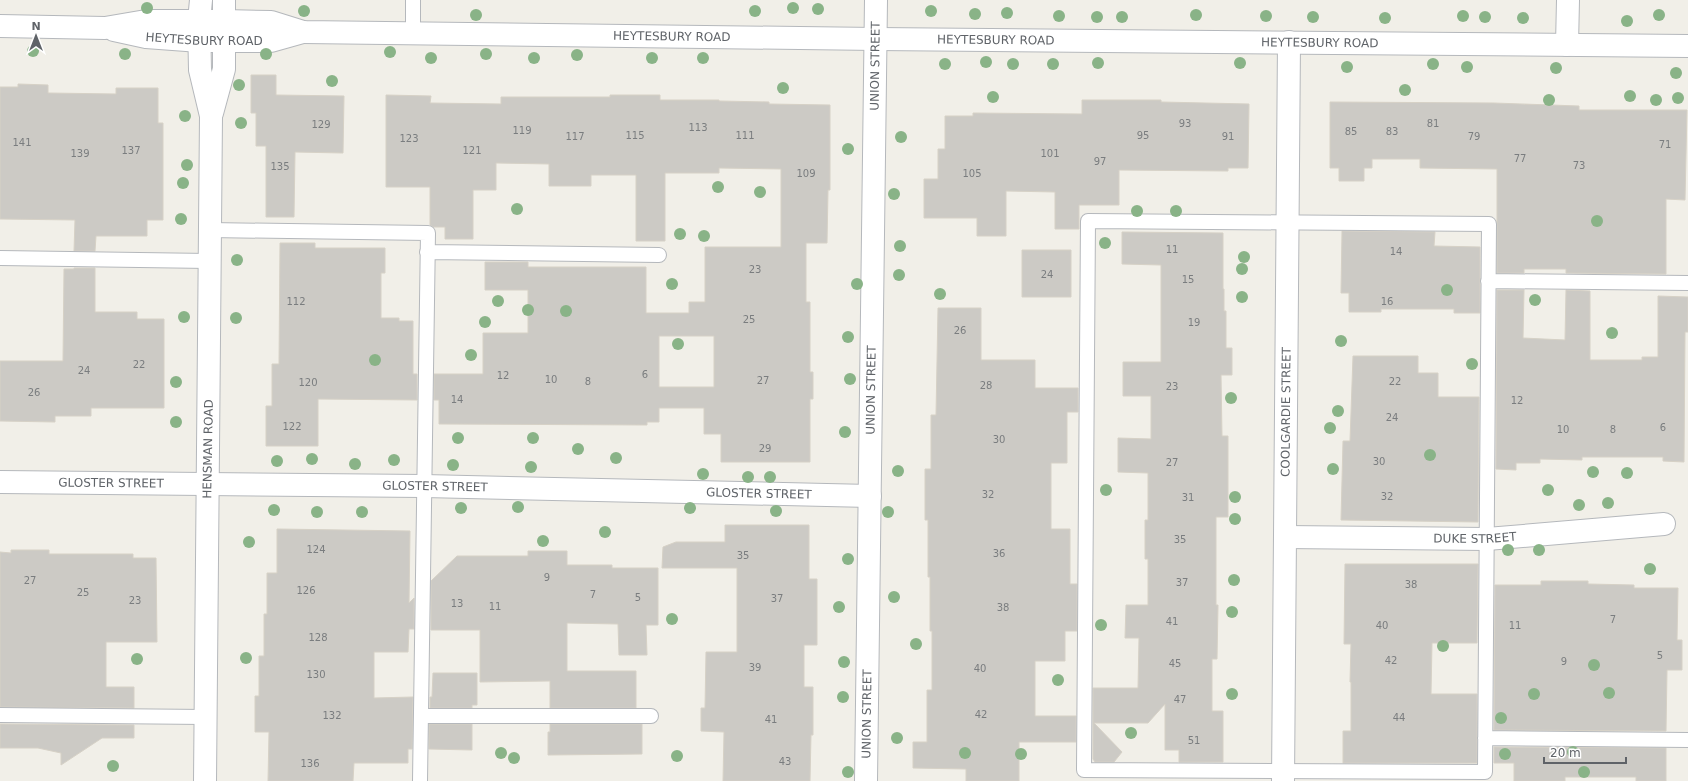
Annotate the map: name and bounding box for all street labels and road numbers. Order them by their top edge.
street label: UNION STREET [868,21,883,111]
street label: HEYTESBURY ROAD [613,29,731,44]
street label: HEYTESBURY ROAD [145,30,263,48]
street label: HEYTESBURY ROAD [937,33,1055,48]
street label: HEYTESBURY ROAD [1261,35,1379,50]
street label: UNION STREET [863,345,879,435]
street label: COOLGARDIE STREET [1278,346,1294,477]
street label: HENSMAN ROAD [200,399,216,499]
street label: GLOSTER STREET [58,476,165,491]
street label: GLOSTER STREET [382,479,489,494]
street label: GLOSTER STREET [706,485,813,502]
street label: DUKE STREET [1433,529,1518,546]
street label: UNION STREET [859,669,874,759]

